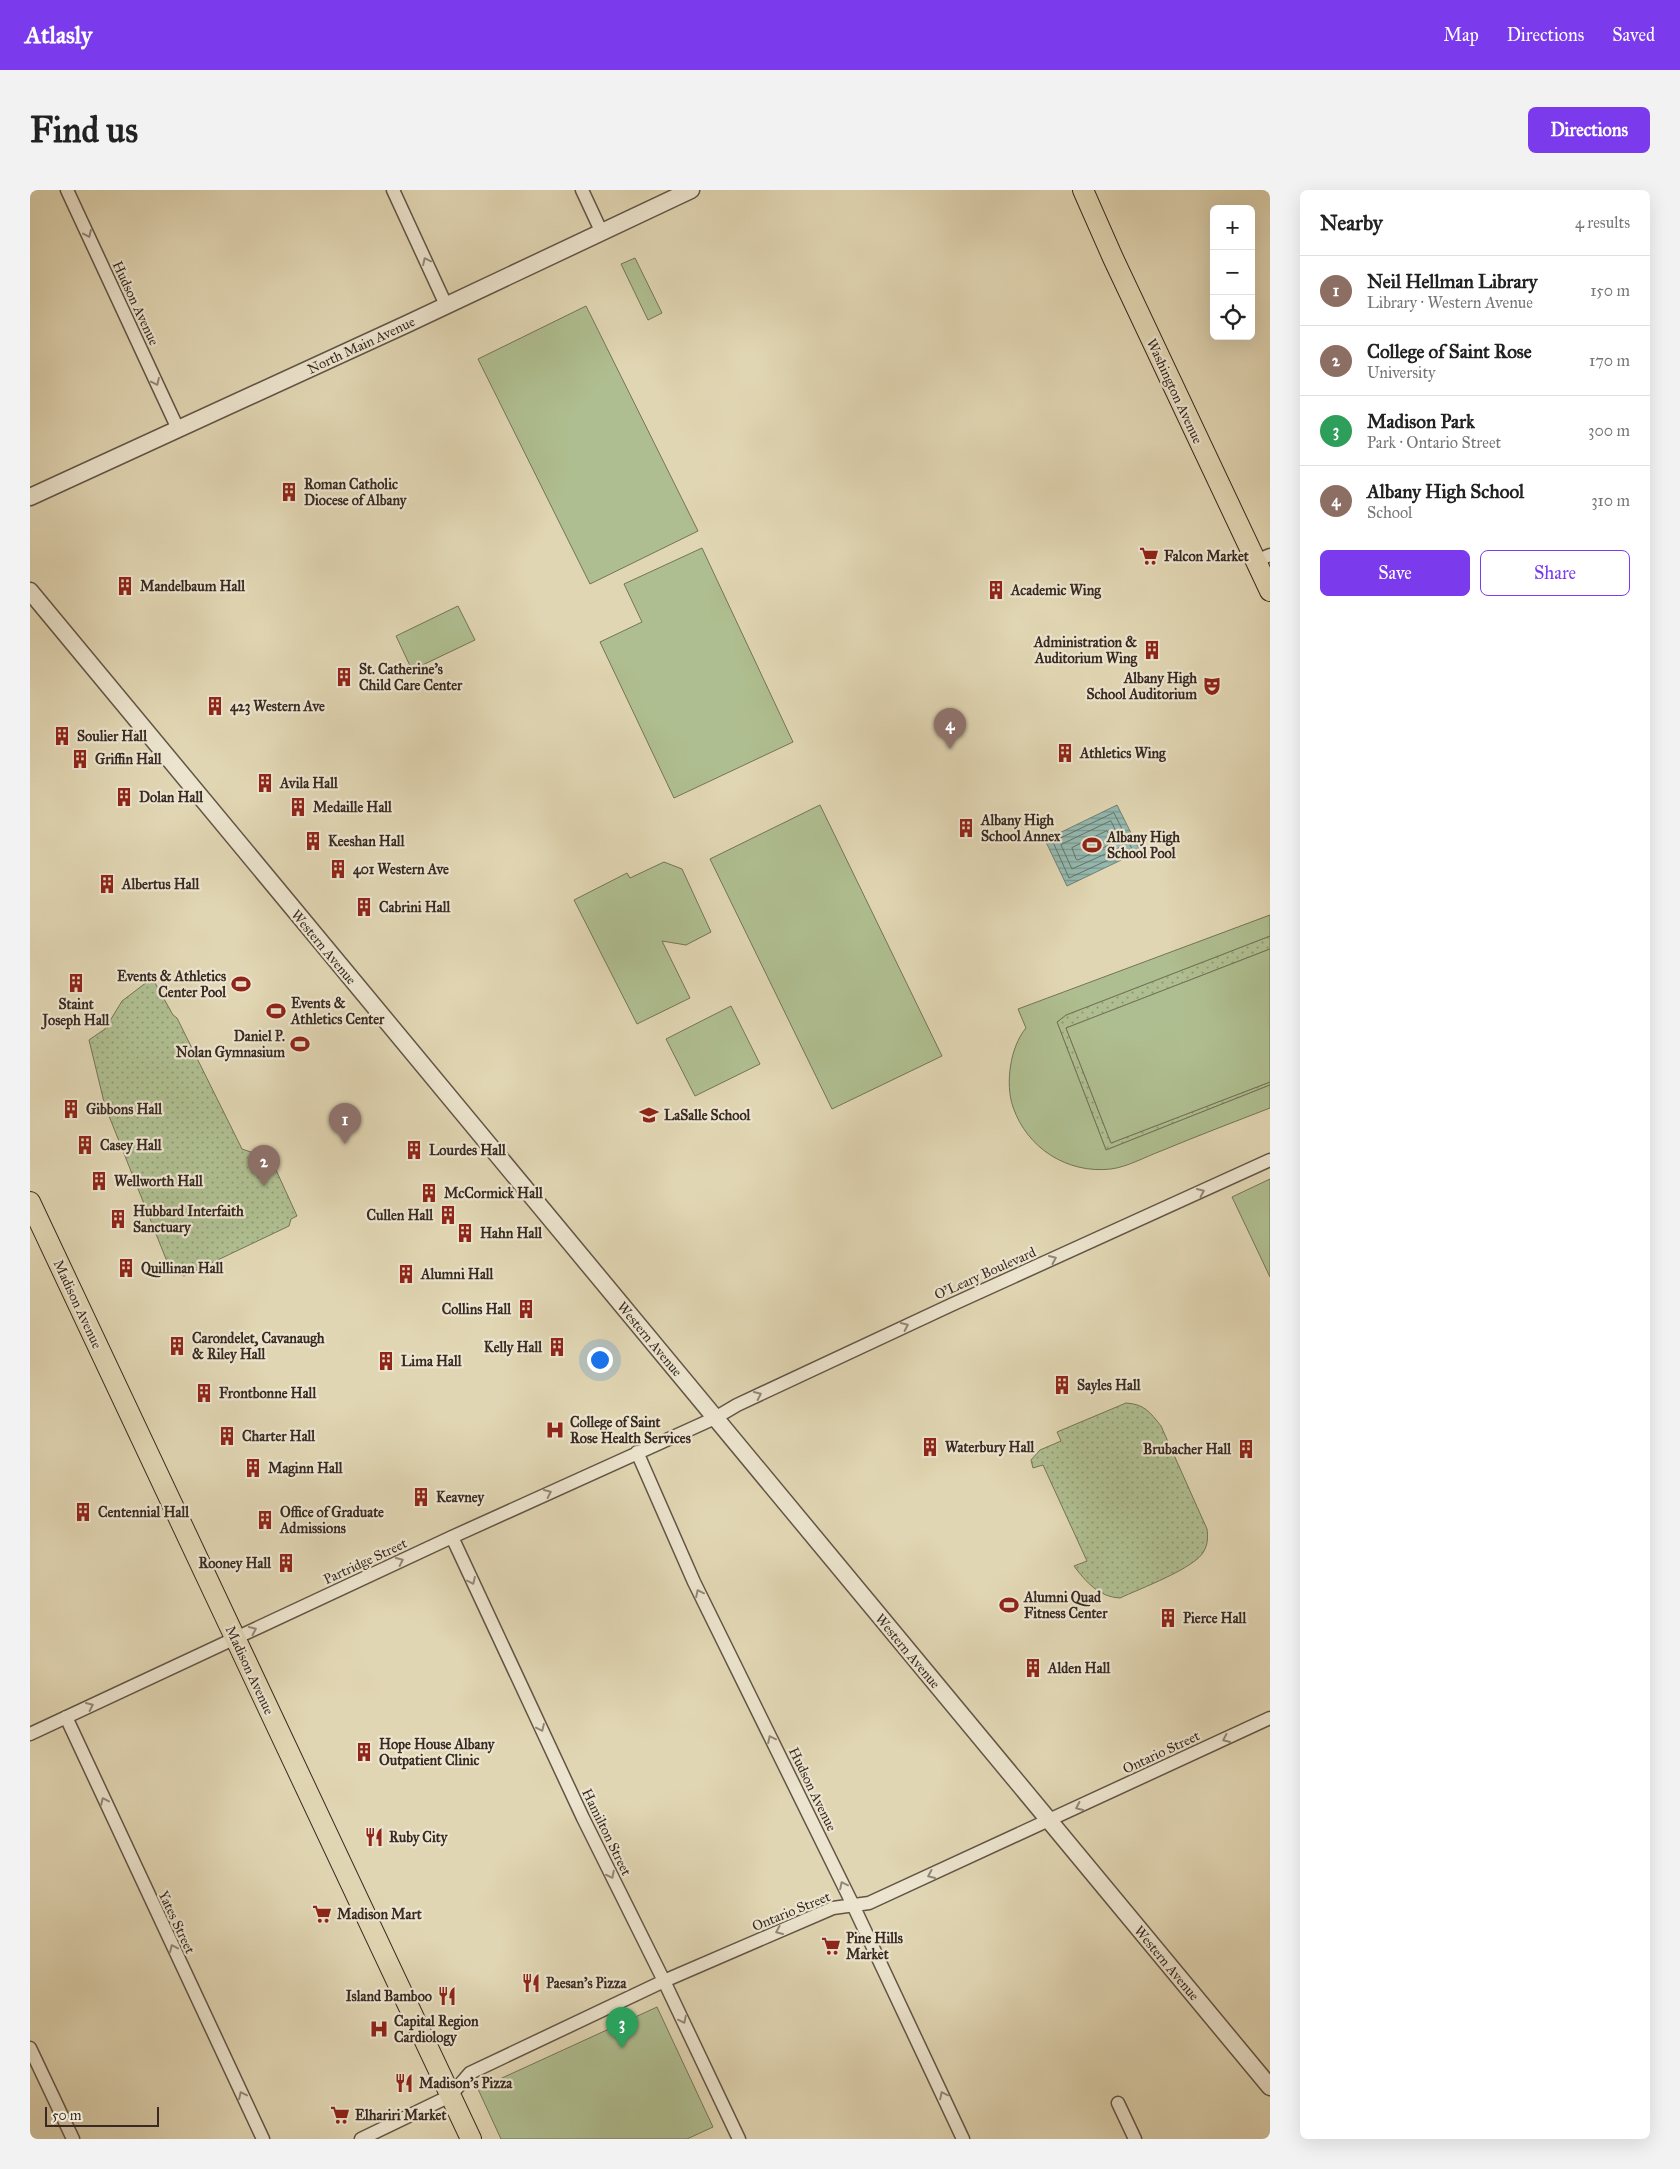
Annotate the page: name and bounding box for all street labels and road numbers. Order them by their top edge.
street label: Hudson Avenue [109,258,163,348]
street label: North Main Avenue [305,313,418,378]
street label: Washington Avenue [1143,336,1206,447]
street label: Western Avenue [287,906,360,988]
street label: O'Leary Boulevard [932,1243,1039,1303]
street label: Madison Avenue [50,1257,106,1352]
street label: Western Avenue [613,1298,686,1380]
street label: Partridge Street [321,1535,410,1588]
street label: Western Avenue [871,1610,944,1692]
street label: Madison Avenue [222,1623,278,1718]
street label: Ontario Street [1120,1727,1202,1778]
street label: Hudson Avenue [785,1744,840,1834]
street label: Hamilton Street [578,1786,635,1879]
street label: Yates Street [155,1888,199,1956]
street label: Ontario Street [750,1888,833,1935]
street label: Western Avenue [1130,1922,1203,2004]

